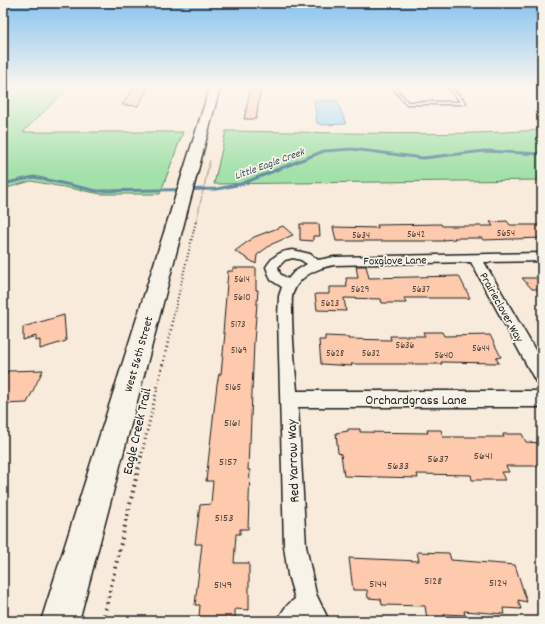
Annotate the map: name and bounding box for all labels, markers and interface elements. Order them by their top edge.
water label: Little Eagle Creek [233,144,308,185]
house number: 5654 [497,227,515,241]
house number: 5642 [407,228,425,242]
house number: 5634 [352,229,370,243]
street label: Foxglove Lane [363,252,427,271]
street label: Prairieclover Way [474,270,527,347]
house number: 5614 [234,273,250,287]
house number: 5629 [351,283,369,297]
house number: 5637 [412,283,430,297]
house number: 5610 [233,291,251,305]
house number: 5623 [321,297,339,311]
street label: West 56th Street [121,314,158,394]
house number: 5173 [230,318,246,332]
house number: 5636 [396,339,415,353]
house number: 5644 [472,342,490,356]
house number: 5169 [231,344,247,358]
house number: 5628 [326,347,344,361]
house number: 5632 [362,347,380,361]
house number: 5640 [434,349,454,363]
house number: 5165 [225,381,242,395]
street label: Eagle Creek Trail [118,385,158,477]
street label: Orchardgrass Lane [365,391,467,411]
house number: 5161 [224,415,240,432]
street label: Red Yarrow Way [283,419,305,503]
house number: 5641 [473,448,493,465]
house number: 5637 [427,451,449,468]
house number: 5157 [219,454,238,471]
house number: 5633 [387,458,409,475]
house number: 5153 [214,510,234,527]
house number: 5128 [424,573,442,590]
house number: 5124 [489,575,507,592]
house number: 5144 [369,576,387,593]
house number: 5149 [214,577,232,594]

